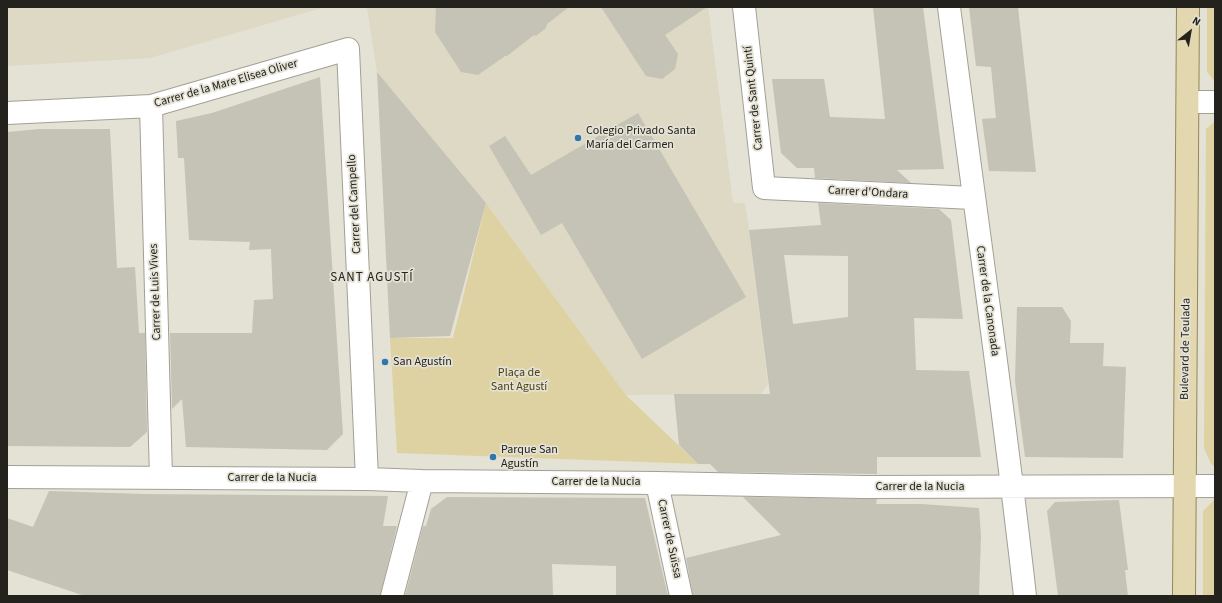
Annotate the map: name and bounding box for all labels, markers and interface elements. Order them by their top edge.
north arrow [1170,12,1210,52]
text: N [1189,13,1203,30]
street label: Carrer de Sant Quintí [741,45,767,151]
street label: Carrer de la Mare Elisea Oliver [153,57,299,111]
place label: Colegio Privado Santa María del Carmen [586,124,696,152]
marker: Colegio Privado Santa María del Carmen [573,133,583,143]
street label: Carrer del Campello [345,154,365,254]
street label: Carrer d'Ondara [827,184,909,202]
street label: Carrer de Luis Vives [147,243,165,341]
street label: Carrer de la Canonada [972,245,1002,357]
district label: SANT AGUSTÍ [330,270,414,286]
street label: Bulevard de Teulada [1178,298,1194,400]
place label: San Agustín [393,355,452,369]
marker: San Agustín [380,357,390,367]
park label: Plaça de Sant Agustí [491,366,547,394]
place label: Parque San Agustín [501,443,558,471]
marker: Parque San Agustín [488,452,498,462]
street label: Carrer de la Nucia [228,471,316,485]
street label: Carrer de la Nucia [552,475,640,489]
street label: Carrer de la Nucia [876,480,964,494]
street label: Carrer de Suïssa [654,498,684,580]

